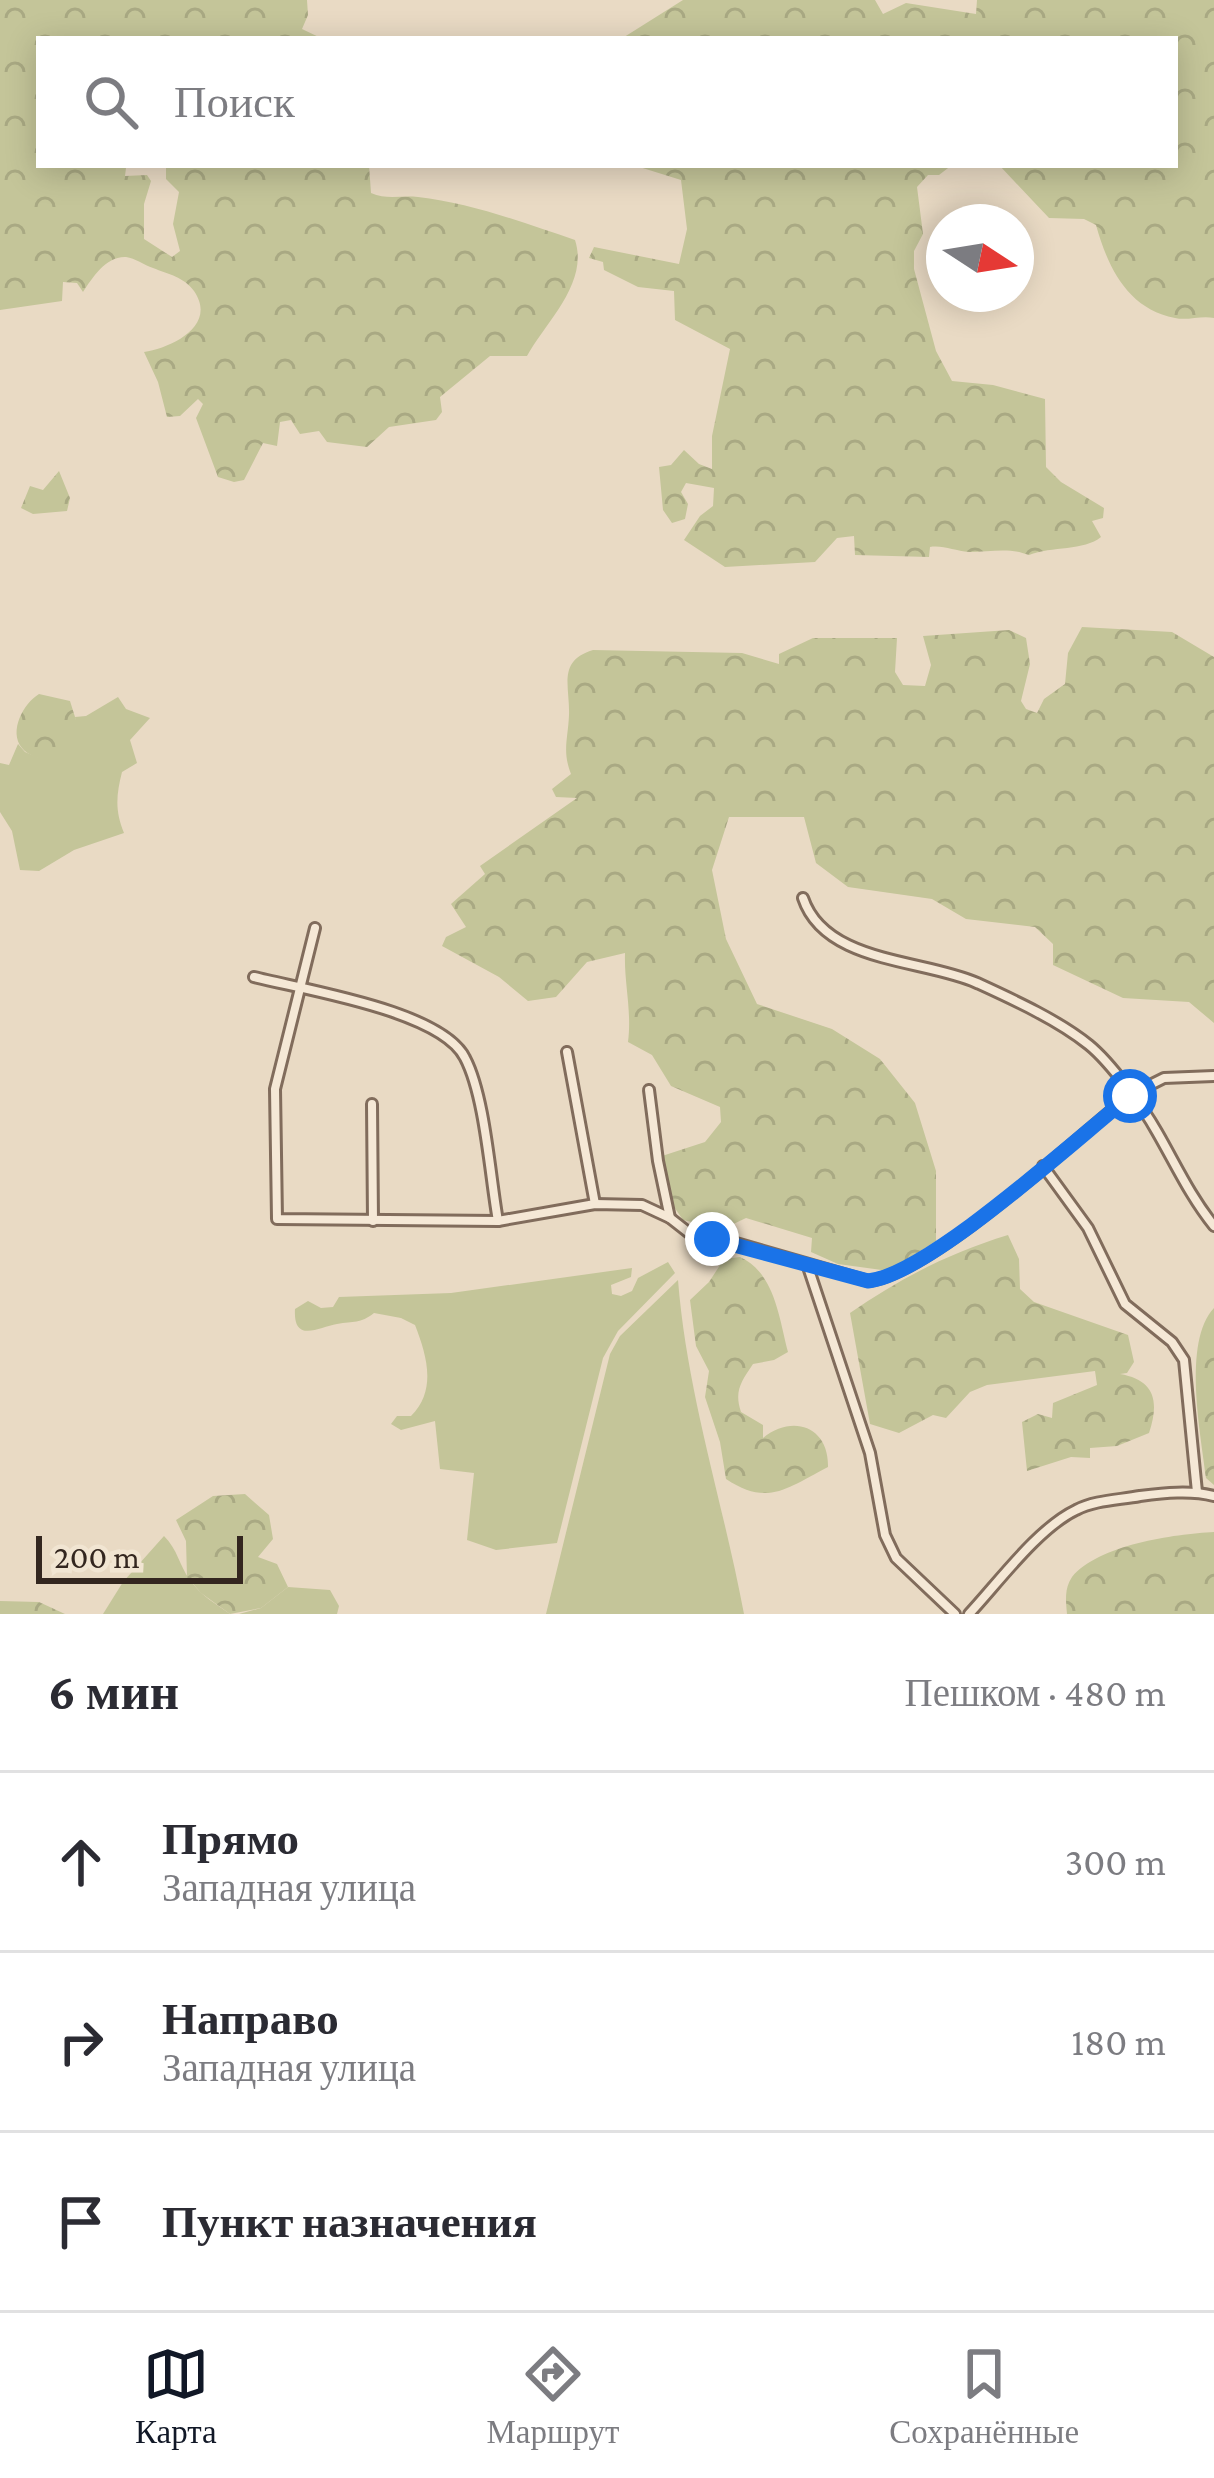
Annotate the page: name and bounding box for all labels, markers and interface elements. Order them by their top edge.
search box [36,36,1178,168]
icon: search [78,69,144,135]
text: Поиск [174,77,295,127]
north arrow [926,204,1034,312]
route start [1103,1069,1157,1123]
route end [685,1212,739,1266]
scale bar [36,1530,243,1583]
text: 200 m [54,1538,140,1575]
text: 6 мин [48,1663,179,1720]
text: Пешком · 480 m [904,1671,1166,1714]
text: Прямо [162,1814,299,1864]
icon: ahead [48,1829,114,1895]
text: 300 m [1065,1840,1166,1883]
text: Западная улица [162,1866,416,1909]
text: Направо [162,1994,339,2044]
icon: right [48,2009,114,2075]
text: 180 m [1071,2020,1166,2063]
text: Западная улица [162,2046,416,2089]
icon: arrive [48,2189,114,2255]
text: Пункт назначения [162,2197,537,2247]
tab: Карта [135,2341,217,2451]
tab: Маршрут [487,2341,619,2451]
tab: Сохранённые [889,2341,1079,2451]

